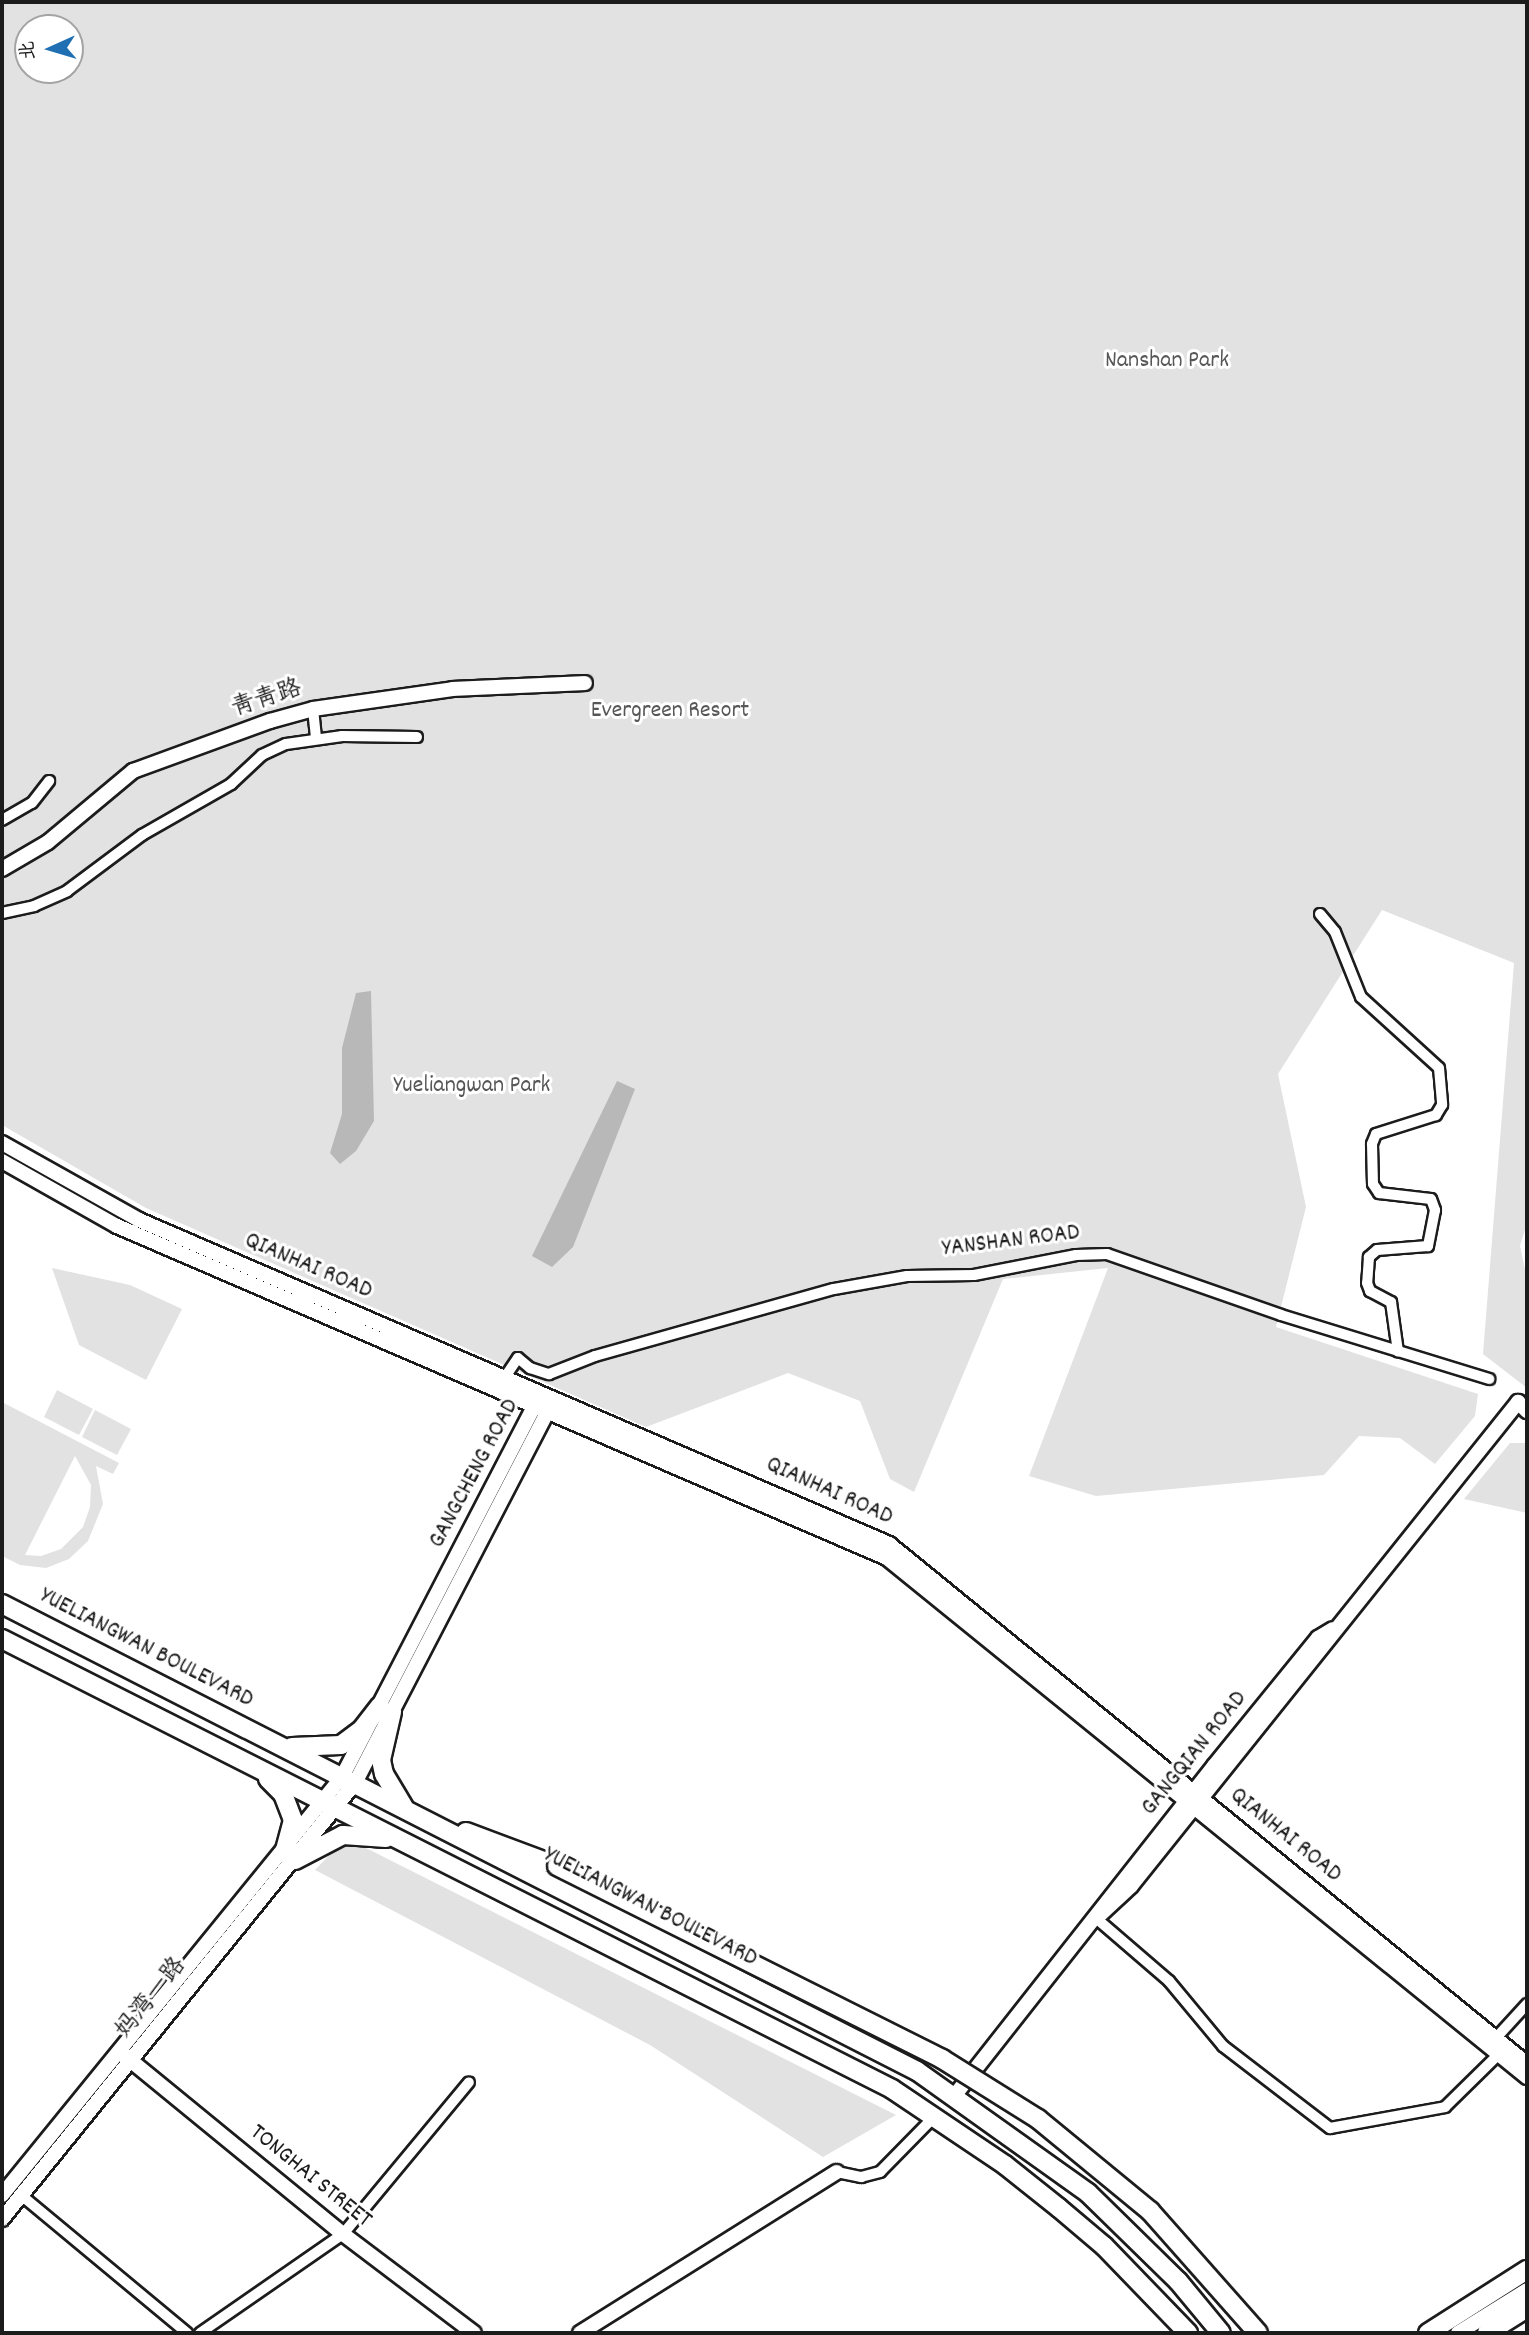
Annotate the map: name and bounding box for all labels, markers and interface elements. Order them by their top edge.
north arrow [14,14,84,84]
text: 北 [15,40,44,61]
park label: Nanshan Park [1105,348,1229,376]
street label: 青青路 [228,675,306,725]
park label: Evergreen Resort [591,698,749,726]
park label: Yueliangwan Park [394,1073,550,1101]
street label: YANSHAN ROAD [941,1219,1081,1265]
street label: QIANHAI ROAD [240,1227,376,1307]
street label: GANGCHENG ROAD [424,1395,526,1553]
street label: QIANHAI ROAD [761,1451,897,1533]
street label: YUELIANGWAN BOULEVARD [34,1583,258,1715]
street label: GANGQIAN ROAD [1136,1686,1254,1822]
street label: QIANHAI ROAD [1223,1782,1347,1890]
street label: YUELIANGWAN BOULEVARD [538,1842,762,1974]
street label: 妈湾一路 [111,1953,193,2045]
street label: TONGHAI STREET [243,2119,377,2235]

